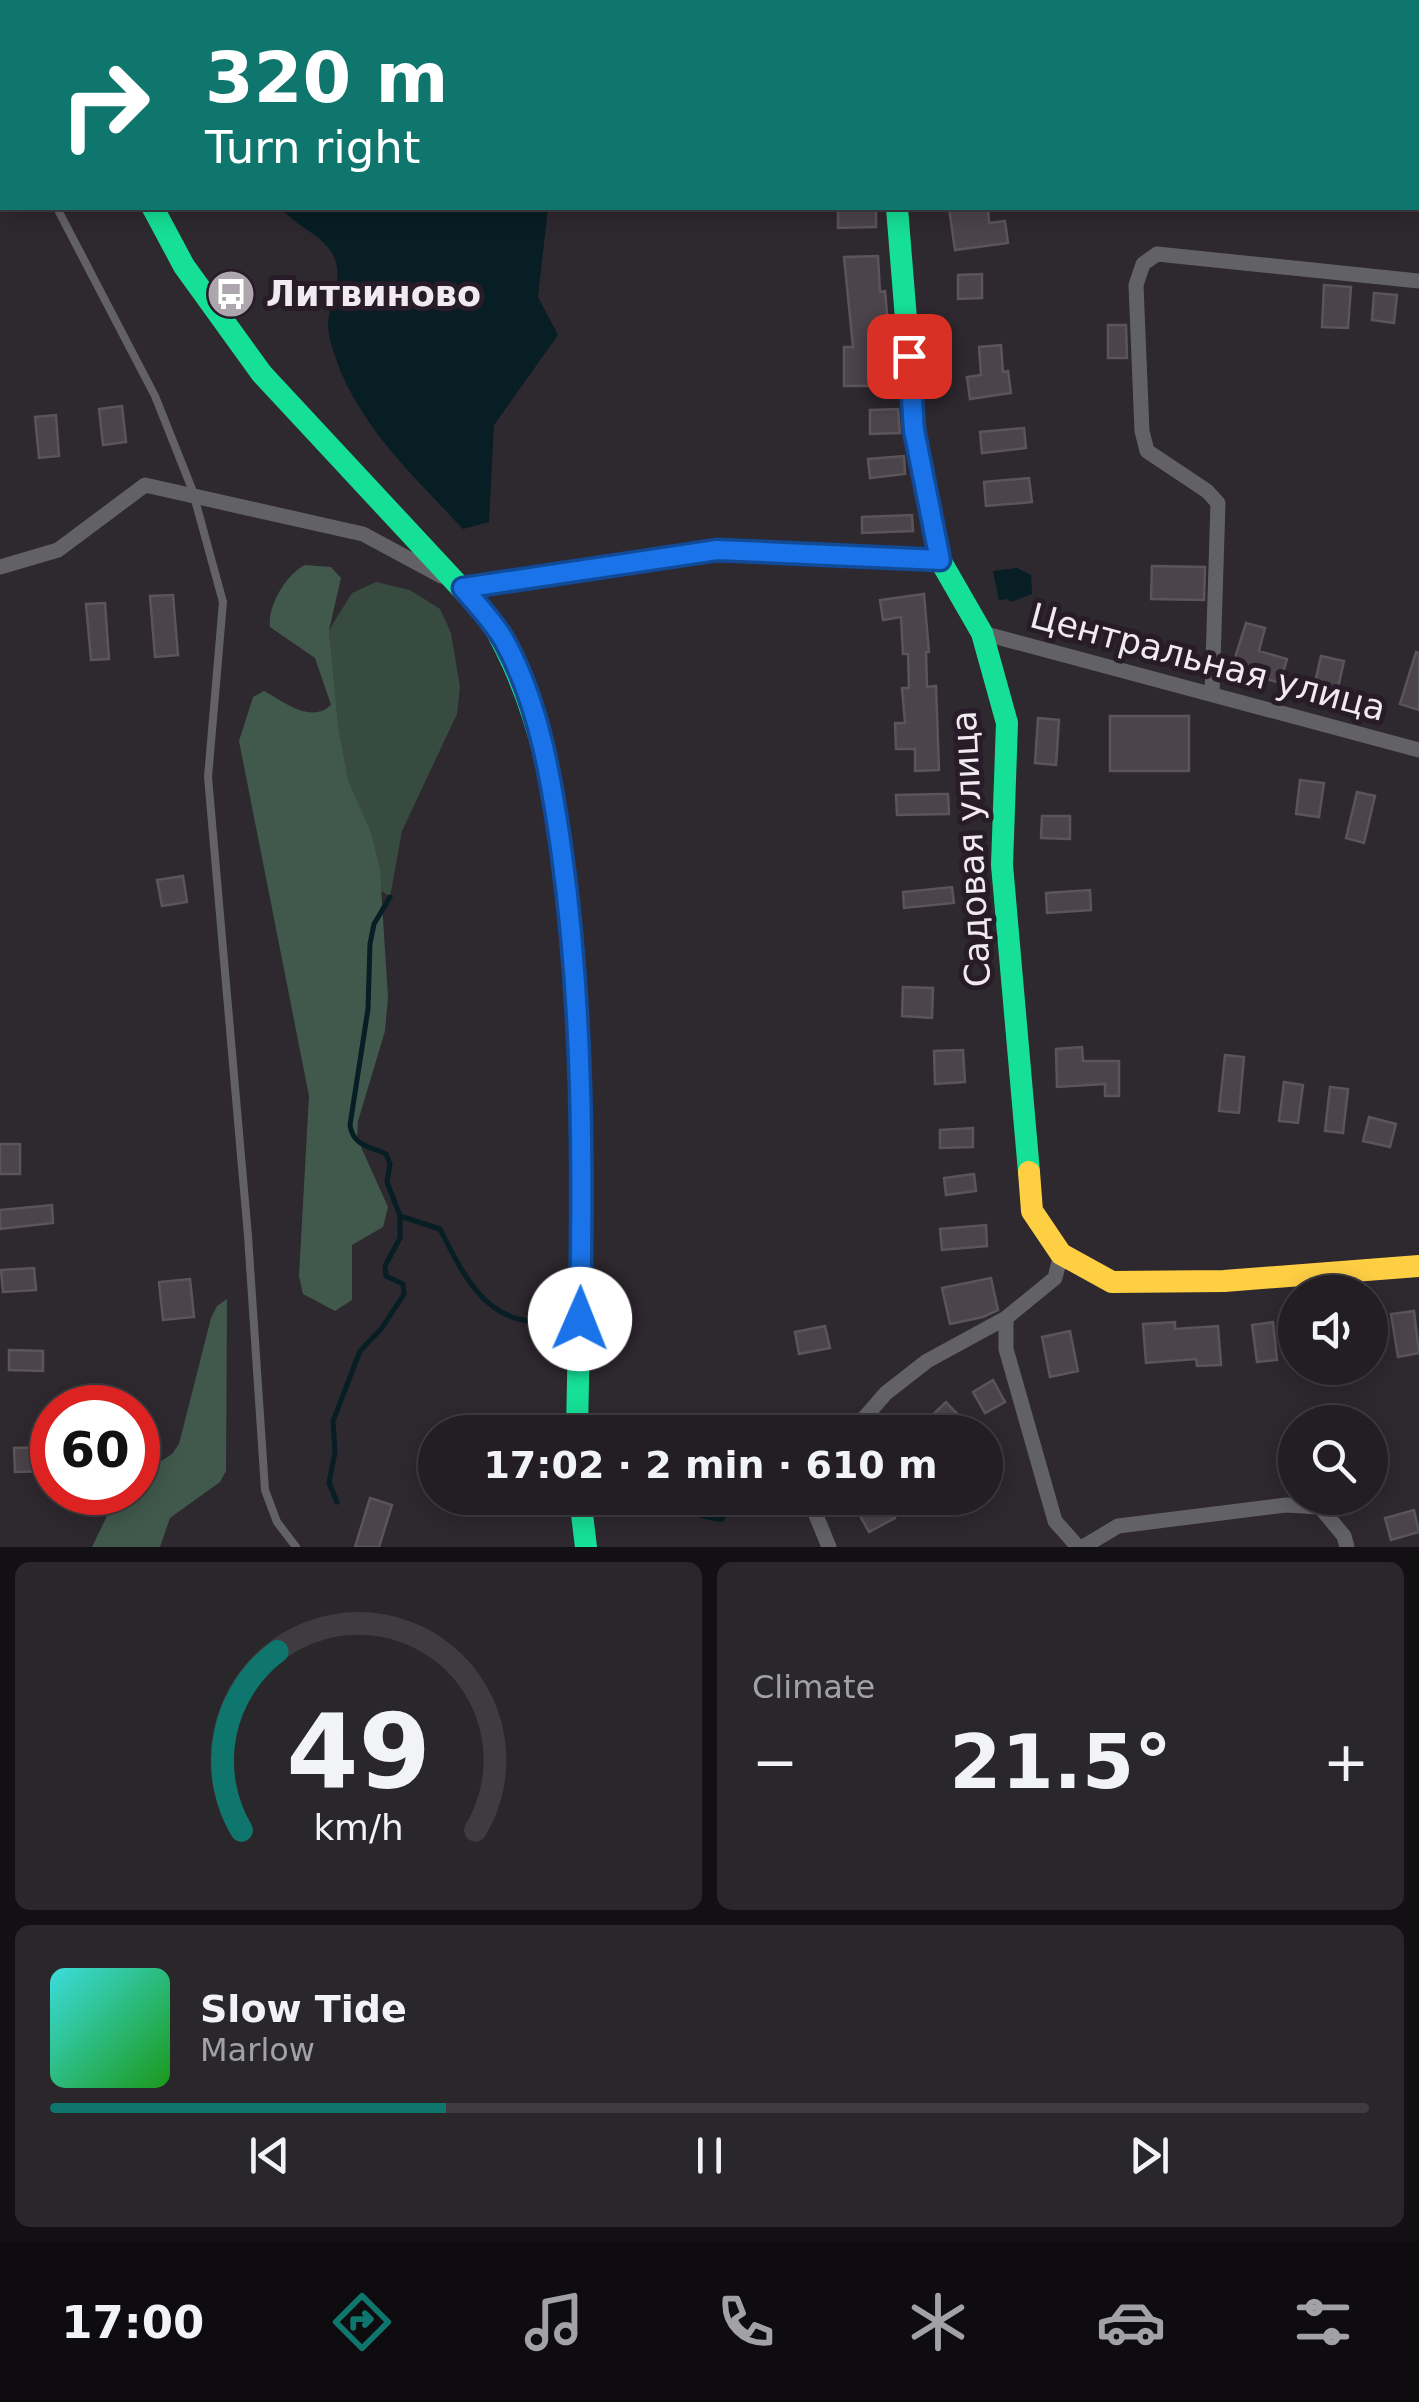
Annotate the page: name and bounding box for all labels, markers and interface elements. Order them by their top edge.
text: 320 m [205,37,448,119]
icon: right [40,40,170,170]
text: Turn right [205,121,420,174]
bus stop icon: Литвиново [205,268,257,320]
place label: Литвиново [266,274,481,314]
pin [867,314,952,399]
icon: arrive [882,329,937,384]
street label: Центральная улица [1026,595,1390,729]
street label: Садовая улица [944,710,998,988]
position arrow [528,1267,632,1371]
map controls [1278,1275,1388,1515]
button: sound [1278,1275,1388,1385]
speed limit sign: 60 [30,1385,160,1515]
button: search [1278,1405,1388,1515]
text: 17:02 · 2 min · 610 m [483,1443,938,1487]
text: Climate [752,1668,875,1706]
text: 49 [286,1691,431,1813]
text: 21.5° [949,1718,1172,1806]
text: − [752,1730,798,1794]
text: + [1323,1730,1369,1794]
text: km/h [313,1807,404,1848]
text: Slow Tide [200,1987,407,2031]
text: Marlow [200,2031,315,2069]
icon: previous [242,2128,297,2183]
icon: pause [682,2128,737,2183]
icon: next [1122,2128,1177,2183]
icon: directions [327,2287,397,2357]
icon: music [519,2287,589,2357]
icon: phone [711,2287,781,2357]
icon: climate [903,2287,973,2357]
icon: car [1096,2287,1166,2357]
icon: filters [1288,2287,1358,2357]
text: 17:00 [61,2296,204,2349]

